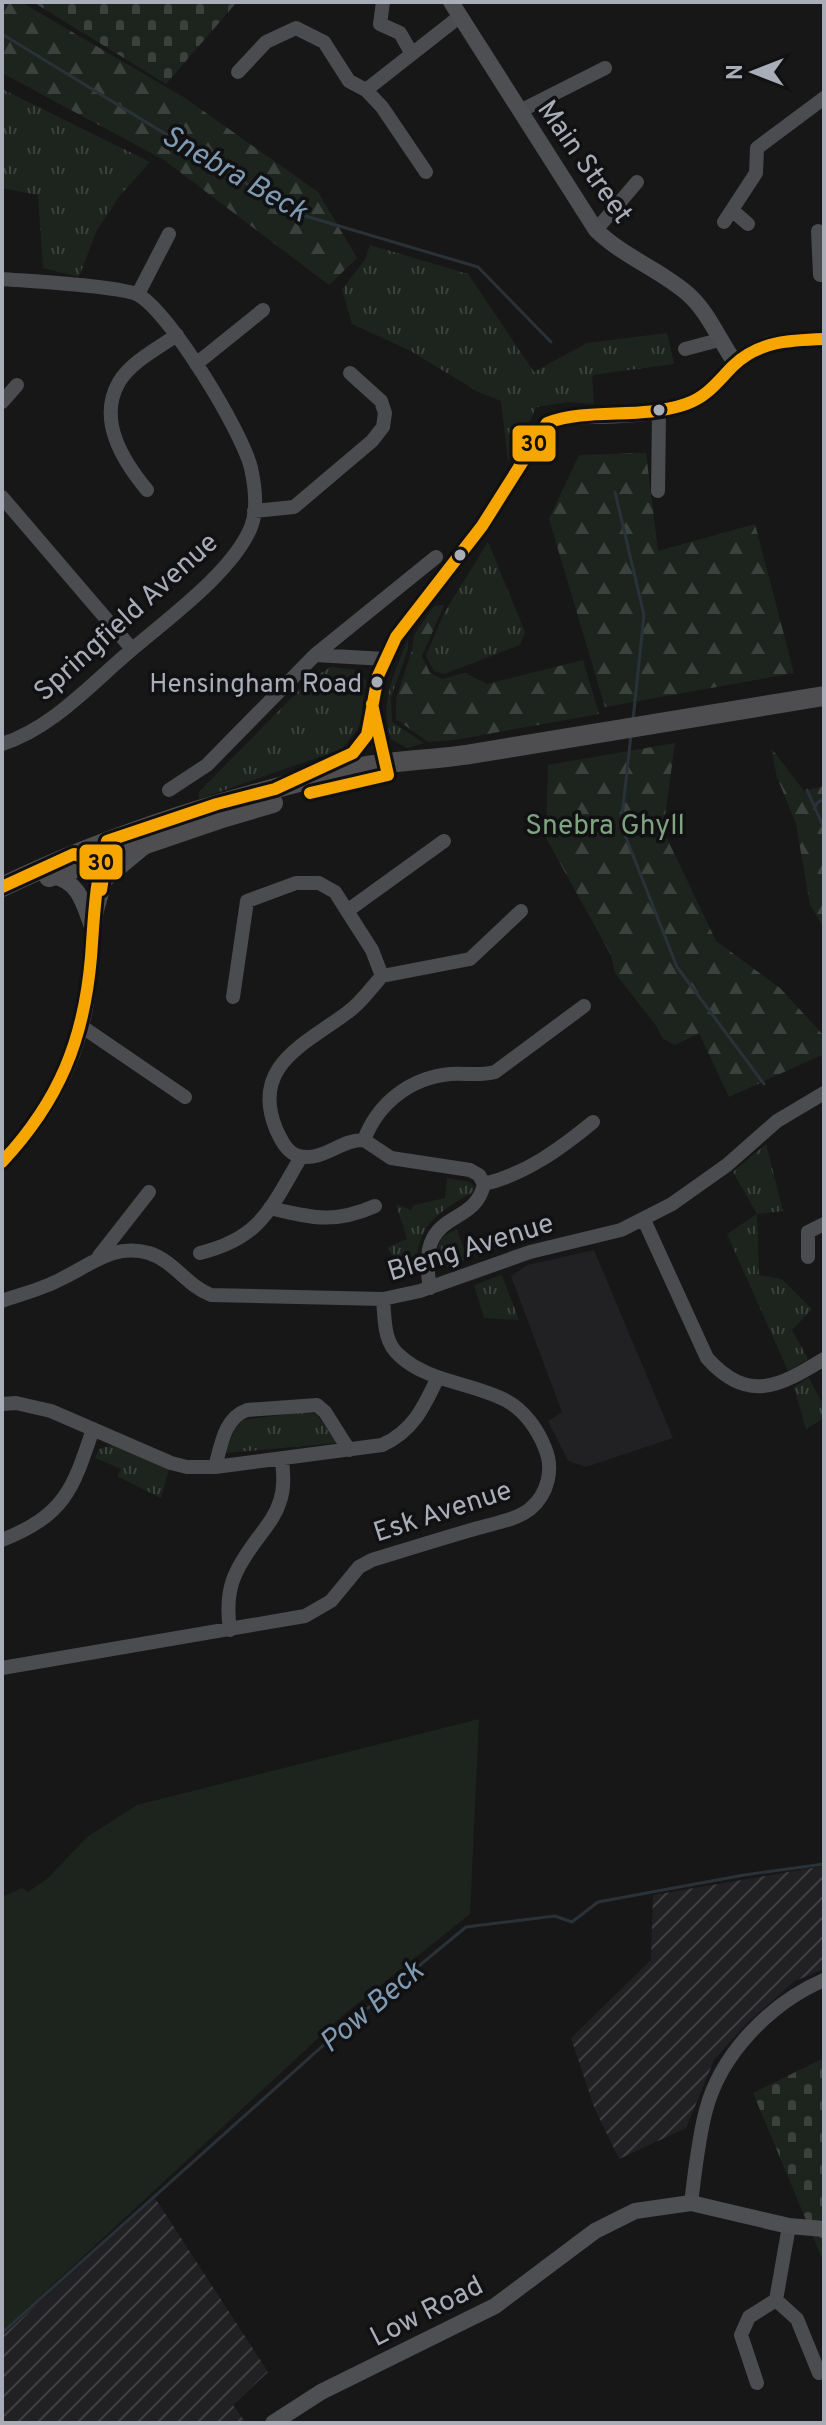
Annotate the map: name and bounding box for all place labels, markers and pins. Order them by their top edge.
unlabelled marker [651,402,667,418]
unlabelled marker [452,547,468,563]
place label: Hensingham Road [149,669,362,702]
marker: Hensingham Road [369,674,385,690]

